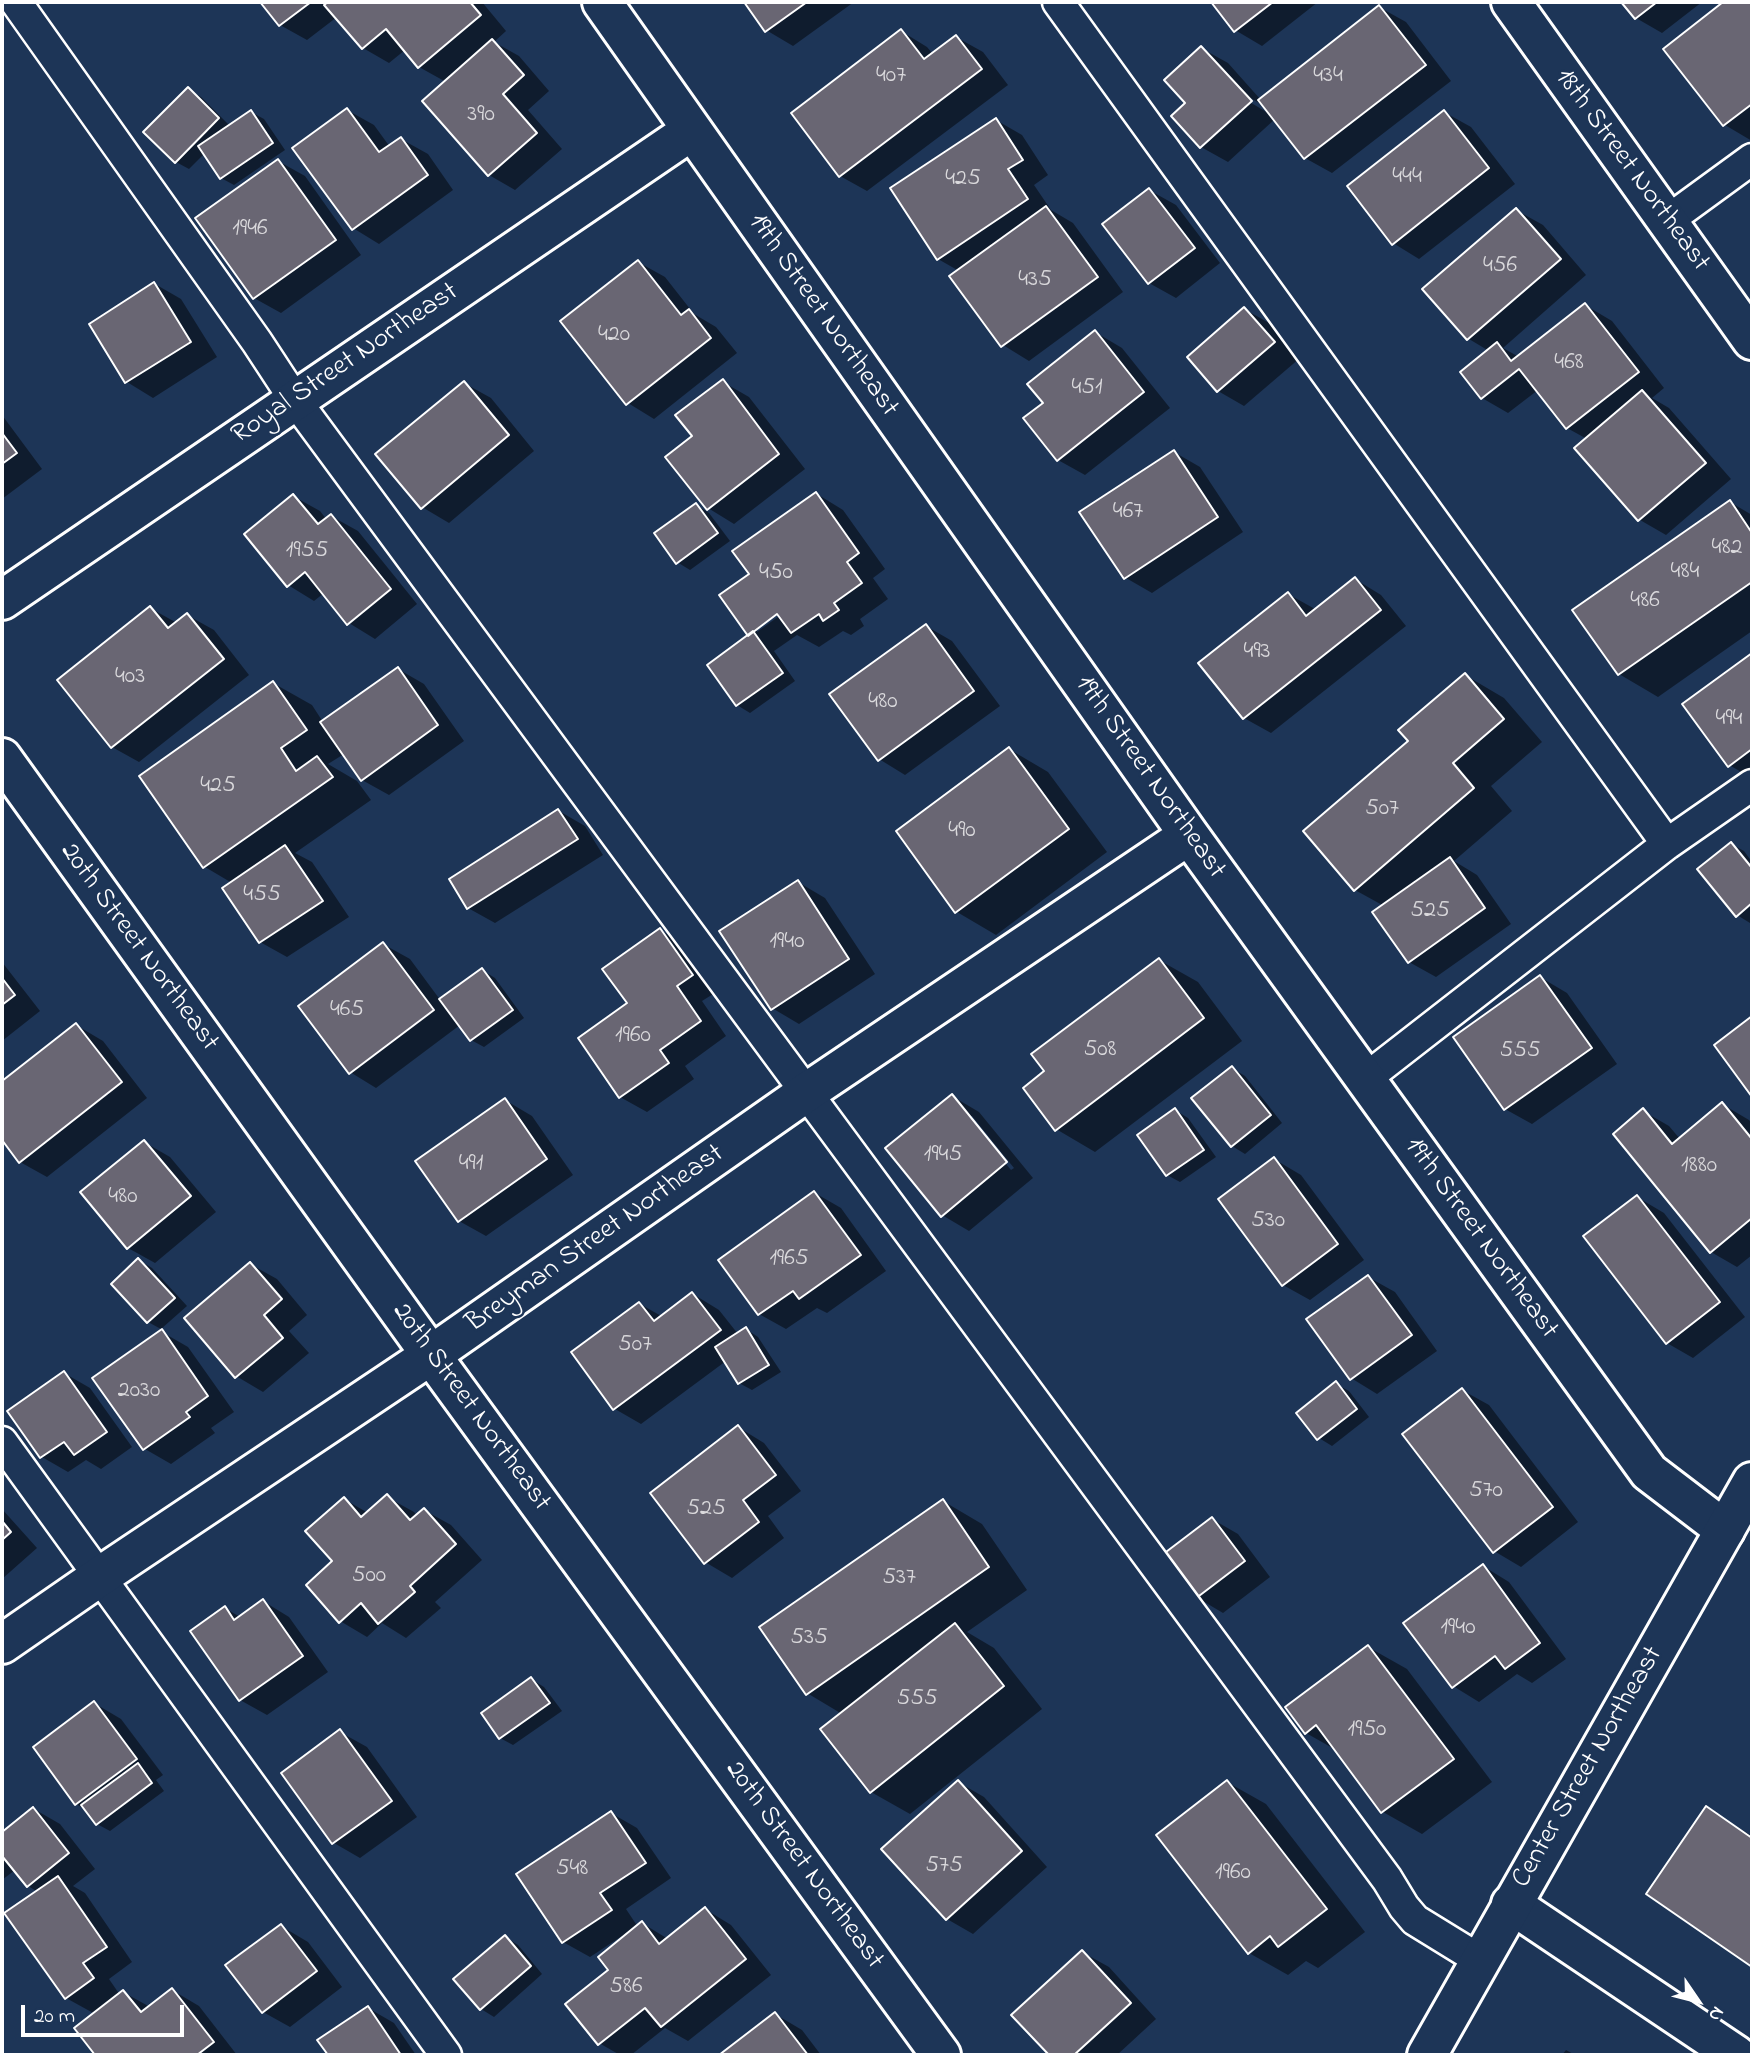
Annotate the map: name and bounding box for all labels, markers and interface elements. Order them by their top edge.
house number: 407 [876,63,906,91]
house number: 434 [1313,63,1343,91]
street label: 18th Street Northeast [1546,63,1716,279]
house number: 390 [467,102,495,130]
house number: 444 [1392,164,1422,192]
house number: 425 [945,166,981,194]
street label: 19th Street Northeast [739,208,905,424]
house number: 1946 [232,216,268,244]
house number: 456 [1483,253,1517,281]
house number: 435 [1018,267,1052,295]
street label: Royal Street Northeast [226,277,466,453]
house number: 420 [598,322,630,350]
house number: 468 [1554,350,1584,378]
house number: 451 [1071,375,1103,403]
house number: 467 [1113,499,1143,527]
house number: 482 [1712,535,1742,563]
house number: 1955 [286,538,328,566]
house number: 484 [1671,559,1699,587]
house number: 450 [759,560,793,588]
house number: 486 [1630,588,1660,616]
house number: 493 [1243,639,1271,667]
house number: 403 [115,664,145,692]
street label: 19th Street Northeast [1066,670,1232,886]
house number: 480 [868,689,898,717]
house number: 494 [1716,706,1742,734]
house number: 425 [200,773,236,801]
house number: 507 [1365,796,1399,824]
house number: 490 [948,818,976,846]
street label: 20th Street Northeast [51,837,225,1059]
house number: 455 [243,882,281,910]
house number: 525 [1410,898,1450,926]
house number: 1940 [769,929,805,957]
house number: 465 [330,997,364,1025]
house number: 1960 [615,1023,651,1051]
house number: 508 [1083,1037,1117,1065]
house number: 555 [1499,1038,1541,1066]
street label: 19th Street Northeast [1396,1132,1564,1346]
street label: Breyman Street Northeast [461,1138,731,1342]
house number: 1945 [924,1142,962,1170]
house number: 491 [459,1151,483,1179]
house number: 1880 [1681,1153,1717,1181]
house number: 480 [108,1184,138,1212]
house number: 530 [1251,1208,1285,1236]
house number: 1965 [769,1246,809,1274]
street label: 20th Street Northeast [383,1297,557,1519]
house number: 507 [618,1332,652,1360]
house number: 2030 [118,1378,160,1406]
house number: 570 [1469,1478,1503,1506]
house number: 525 [686,1496,726,1524]
house number: 500 [352,1563,386,1591]
house number: 537 [882,1565,916,1593]
house number: 1940 [1440,1615,1476,1643]
house number: 535 [790,1625,828,1653]
street label: Center Street Northeast [1506,1641,1672,1895]
house number: 555 [896,1686,938,1714]
house number: 1950 [1348,1717,1386,1745]
street label: 20th Street Northeast [716,1755,890,1977]
house number: 575 [925,1853,963,1881]
house number: 548 [556,1856,588,1884]
house number: 1960 [1215,1860,1251,1888]
north arrow [1663,1966,1733,2036]
house number: 586 [609,1974,643,2002]
scale bar [24,1990,187,2034]
text: N [1701,2000,1730,2026]
text: 20 m [34,2002,75,2032]

